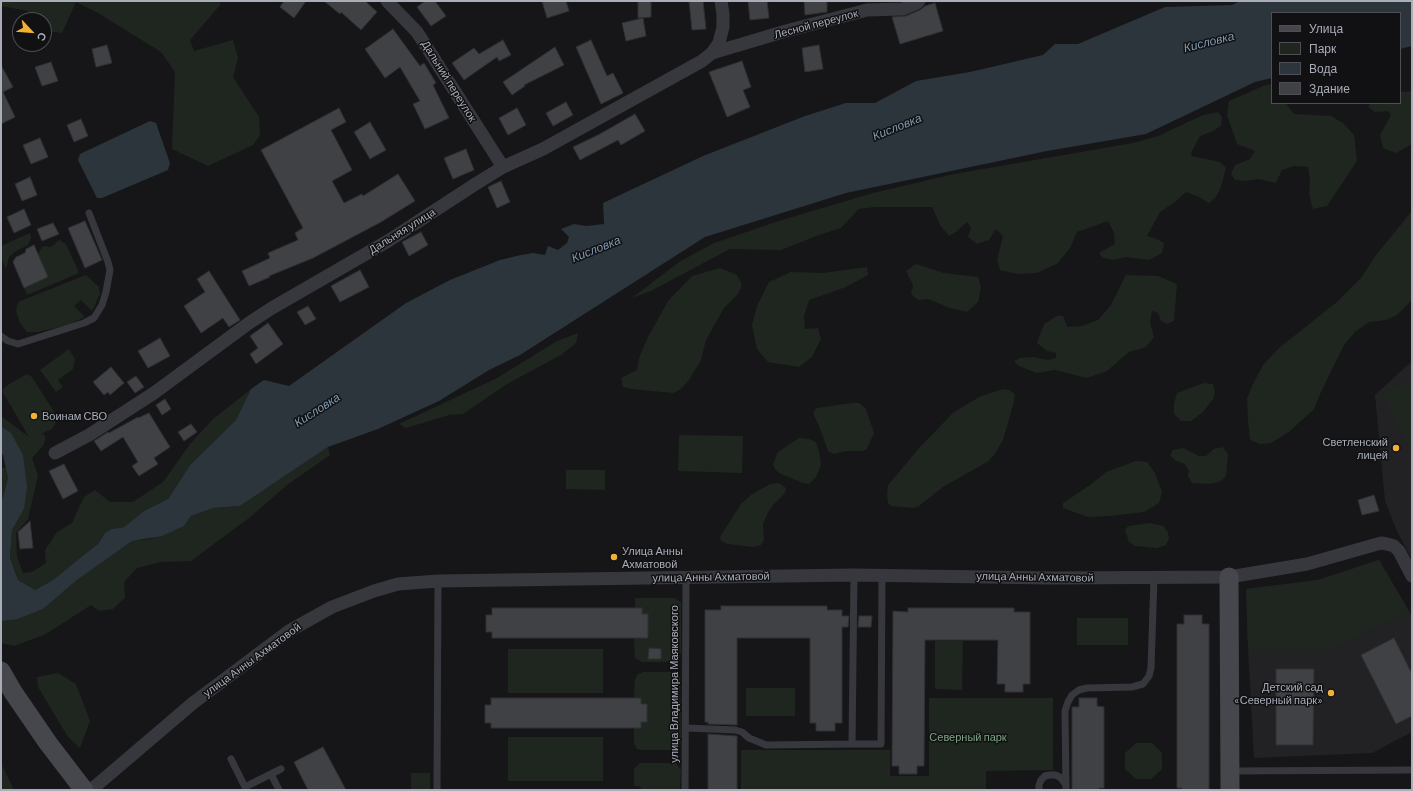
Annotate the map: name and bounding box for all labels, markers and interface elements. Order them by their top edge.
street label: Лесной переулок [773,6,859,42]
north arrow [12,12,52,52]
legend [1271,12,1401,104]
text: Улица [1309,21,1343,35]
water label: Кисловка [1182,29,1236,55]
text: С [35,31,50,43]
street label: Дальний переулок [419,38,479,124]
text: Парк [1309,41,1336,55]
text: Вода [1309,61,1337,75]
text: Здание [1309,81,1350,95]
water label: Кисловка [870,111,924,143]
street label: Дальняя улица [366,205,438,257]
water label: Кисловка [569,233,623,265]
water label: Кисловка [291,390,343,430]
place label: Воинам СВО [42,409,107,423]
marker: Воинам СВО [29,411,39,421]
place label: Светленский лицей [1323,435,1388,461]
marker: Светленский лицей [1391,443,1401,453]
place label: Улица Анны Ахматовой [622,544,683,570]
marker: Улица Анны Ахматовой [609,552,619,562]
street label: улица Анны Ахматовой [652,569,770,585]
street label: улица Анны Ахматовой [976,569,1094,585]
street label: улица Владимира Маяковского [667,605,681,763]
street label: улица Анны Ахматовой [201,620,303,700]
place label: Детский сад «Северный парк» [1234,680,1323,706]
marker: Детский сад «Северный парк» [1326,688,1336,698]
park label: Северный парк [929,730,1007,744]

